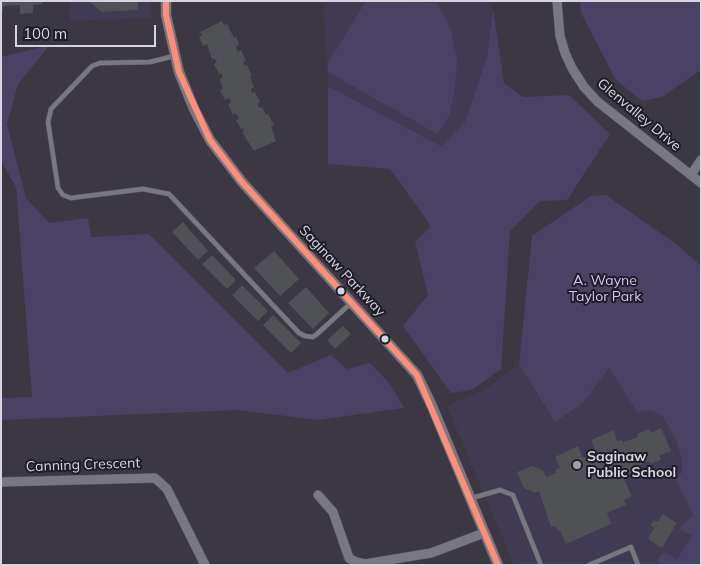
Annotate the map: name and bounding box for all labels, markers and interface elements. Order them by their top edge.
scale bar [18,15,159,47]
text: 100 m [23,24,67,43]
street label: Glenvalley Drive [594,75,684,155]
street label: Saginaw Parkway [296,222,388,320]
park label: A. Wayne Taylor Park [569,273,641,306]
unlabelled marker [336,286,346,296]
unlabelled marker [380,334,390,344]
place label: Saginaw Public School [587,449,676,482]
street label: Canning Crescent [26,455,140,475]
marker: Saginaw Public School [571,459,583,471]

